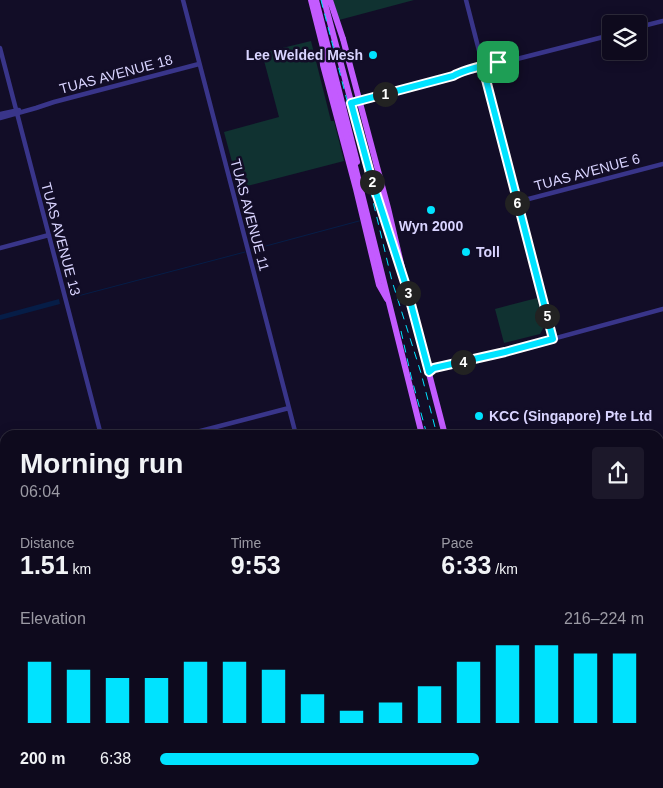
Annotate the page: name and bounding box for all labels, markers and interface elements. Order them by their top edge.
map controls [602,15,647,60]
button: layers [602,15,647,60]
pin [477,41,519,83]
place label: Lee Welded Mesh [246,47,363,63]
icon: arrive [484,48,512,76]
marker: Lee Welded Mesh [367,49,379,61]
street label: TUAS AVENUE 18 [58,51,175,97]
pin: 1 [372,82,398,106]
text: 1 [382,86,389,102]
street label: TUAS AVENUE 6 [532,150,642,194]
street label: TUAS AVENUE 11 [227,157,273,273]
pin: 2 [360,170,384,194]
text: 2 [369,174,376,190]
street label: TUAS AVENUE 13 [38,181,84,298]
pin: 6 [504,190,530,216]
text: 6 [514,195,521,211]
marker: Wyn 2000 [425,204,437,216]
place label: Wyn 2000 [399,218,463,234]
place label: Toll [476,244,500,260]
marker: Toll [460,246,472,258]
pin: 3 [396,280,420,306]
text: 3 [405,285,412,301]
pin: 5 [534,304,560,328]
text: 5 [544,308,551,324]
pin: 4 [450,350,476,374]
text: 4 [460,354,467,370]
place label: KCC (Singapore) Pte Ltd [489,408,652,424]
marker: KCC (Singapore) Pte Ltd [473,410,485,422]
button: share [592,447,644,499]
text: Morning run [20,448,183,479]
text: 06:04 [20,483,60,500]
text: Distance [20,535,74,551]
text: Time [231,535,261,551]
text: Pace [441,535,473,551]
text: 1.51 [20,551,69,579]
text: 9:53 [231,551,281,579]
text: 6:33 [441,551,491,579]
text: km [69,561,91,577]
text: /km [491,561,518,577]
text: Elevation [20,610,86,627]
text: 216–224 m [564,610,644,627]
text: 200 m [20,750,65,767]
text: 6:38 [100,750,131,767]

